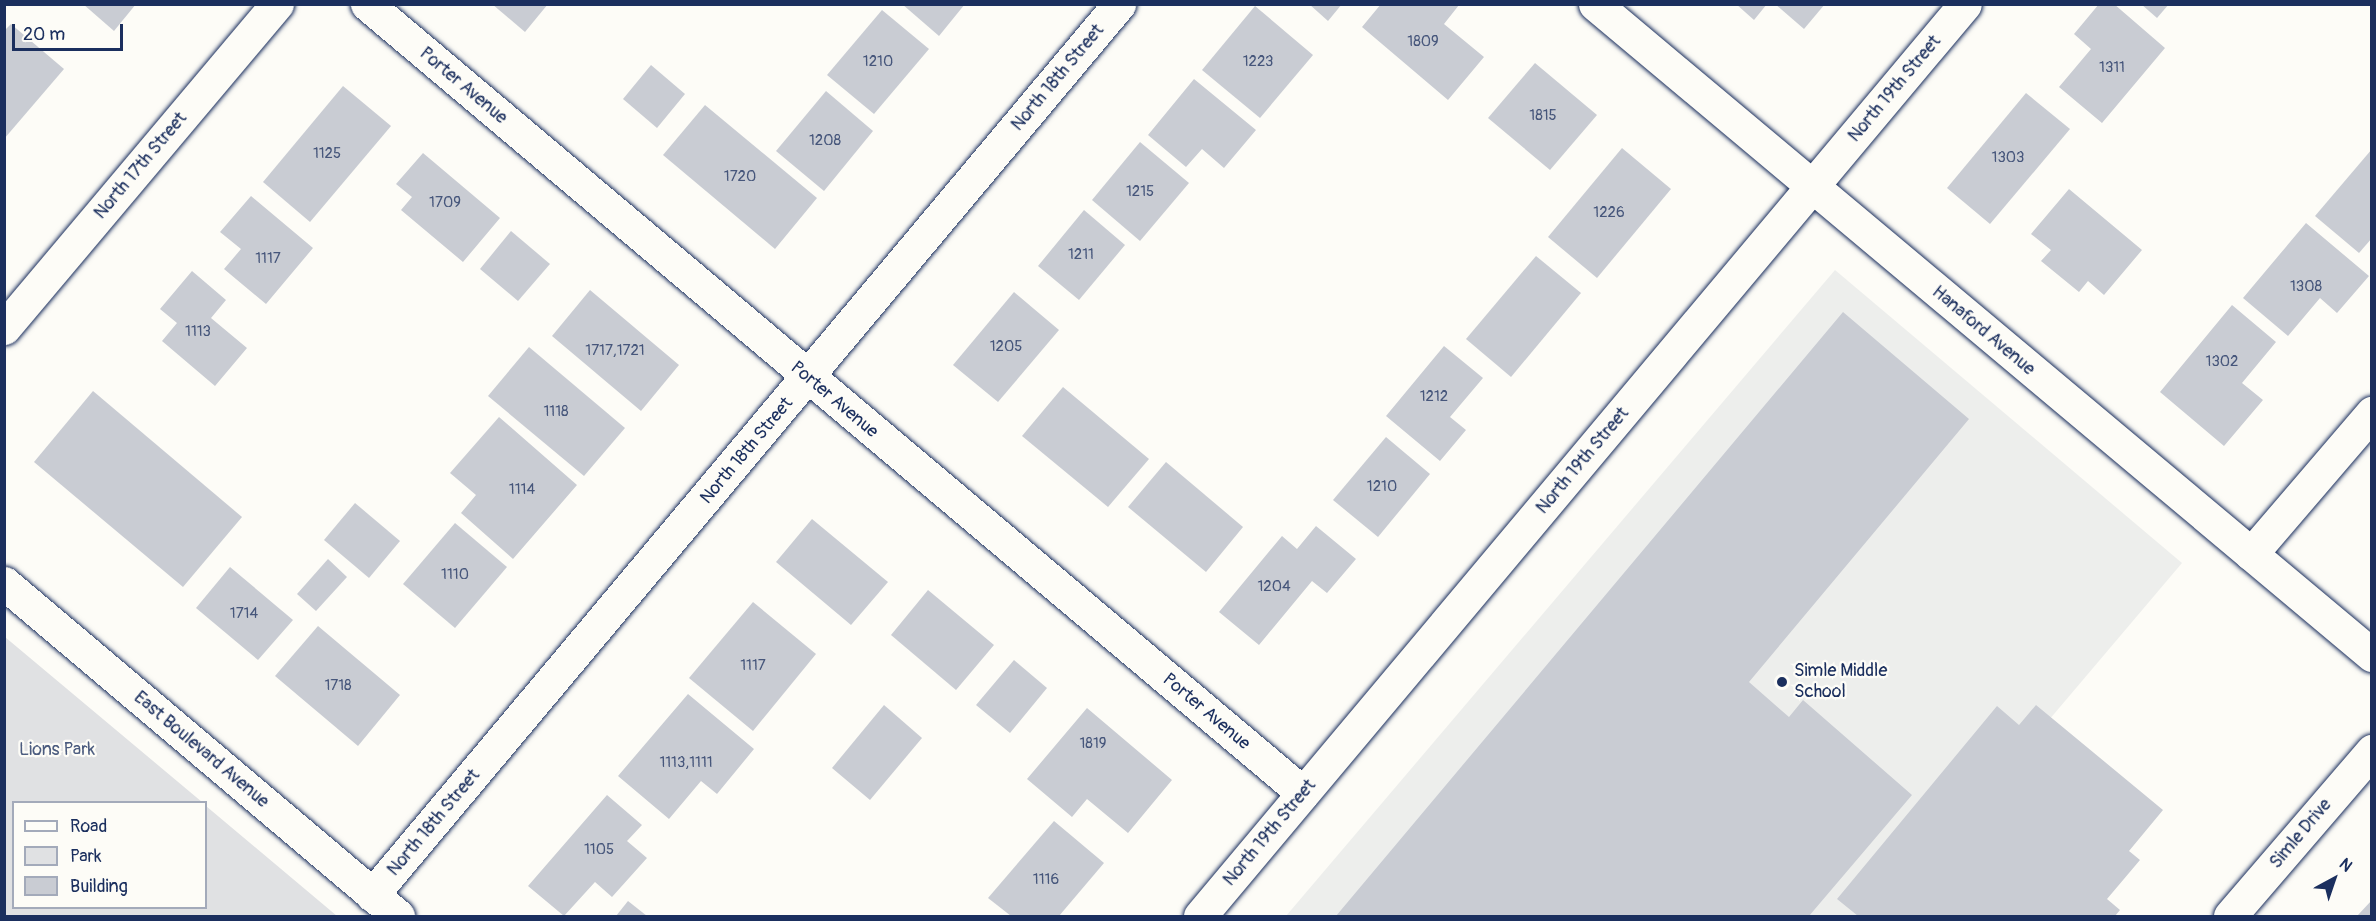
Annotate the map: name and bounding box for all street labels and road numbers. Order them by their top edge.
street label: North 18th Street [1007,20,1109,136]
street label: North 19th Street [1844,31,1946,147]
street label: Porter Avenue [415,43,511,129]
street label: North 17th Street [90,108,192,224]
street label: Hanaford Avenue [1927,282,2039,380]
street label: Porter Avenue [786,357,882,443]
street label: North 18th Street [696,393,798,509]
street label: North 19th Street [1532,403,1634,519]
street label: Porter Avenue [1158,669,1254,755]
street label: East Boulevard Avenue [129,687,273,813]
street label: North 18th Street [383,765,485,881]
street label: North 19th Street [1219,775,1321,891]
street label: Simle Drive [2265,795,2337,873]

